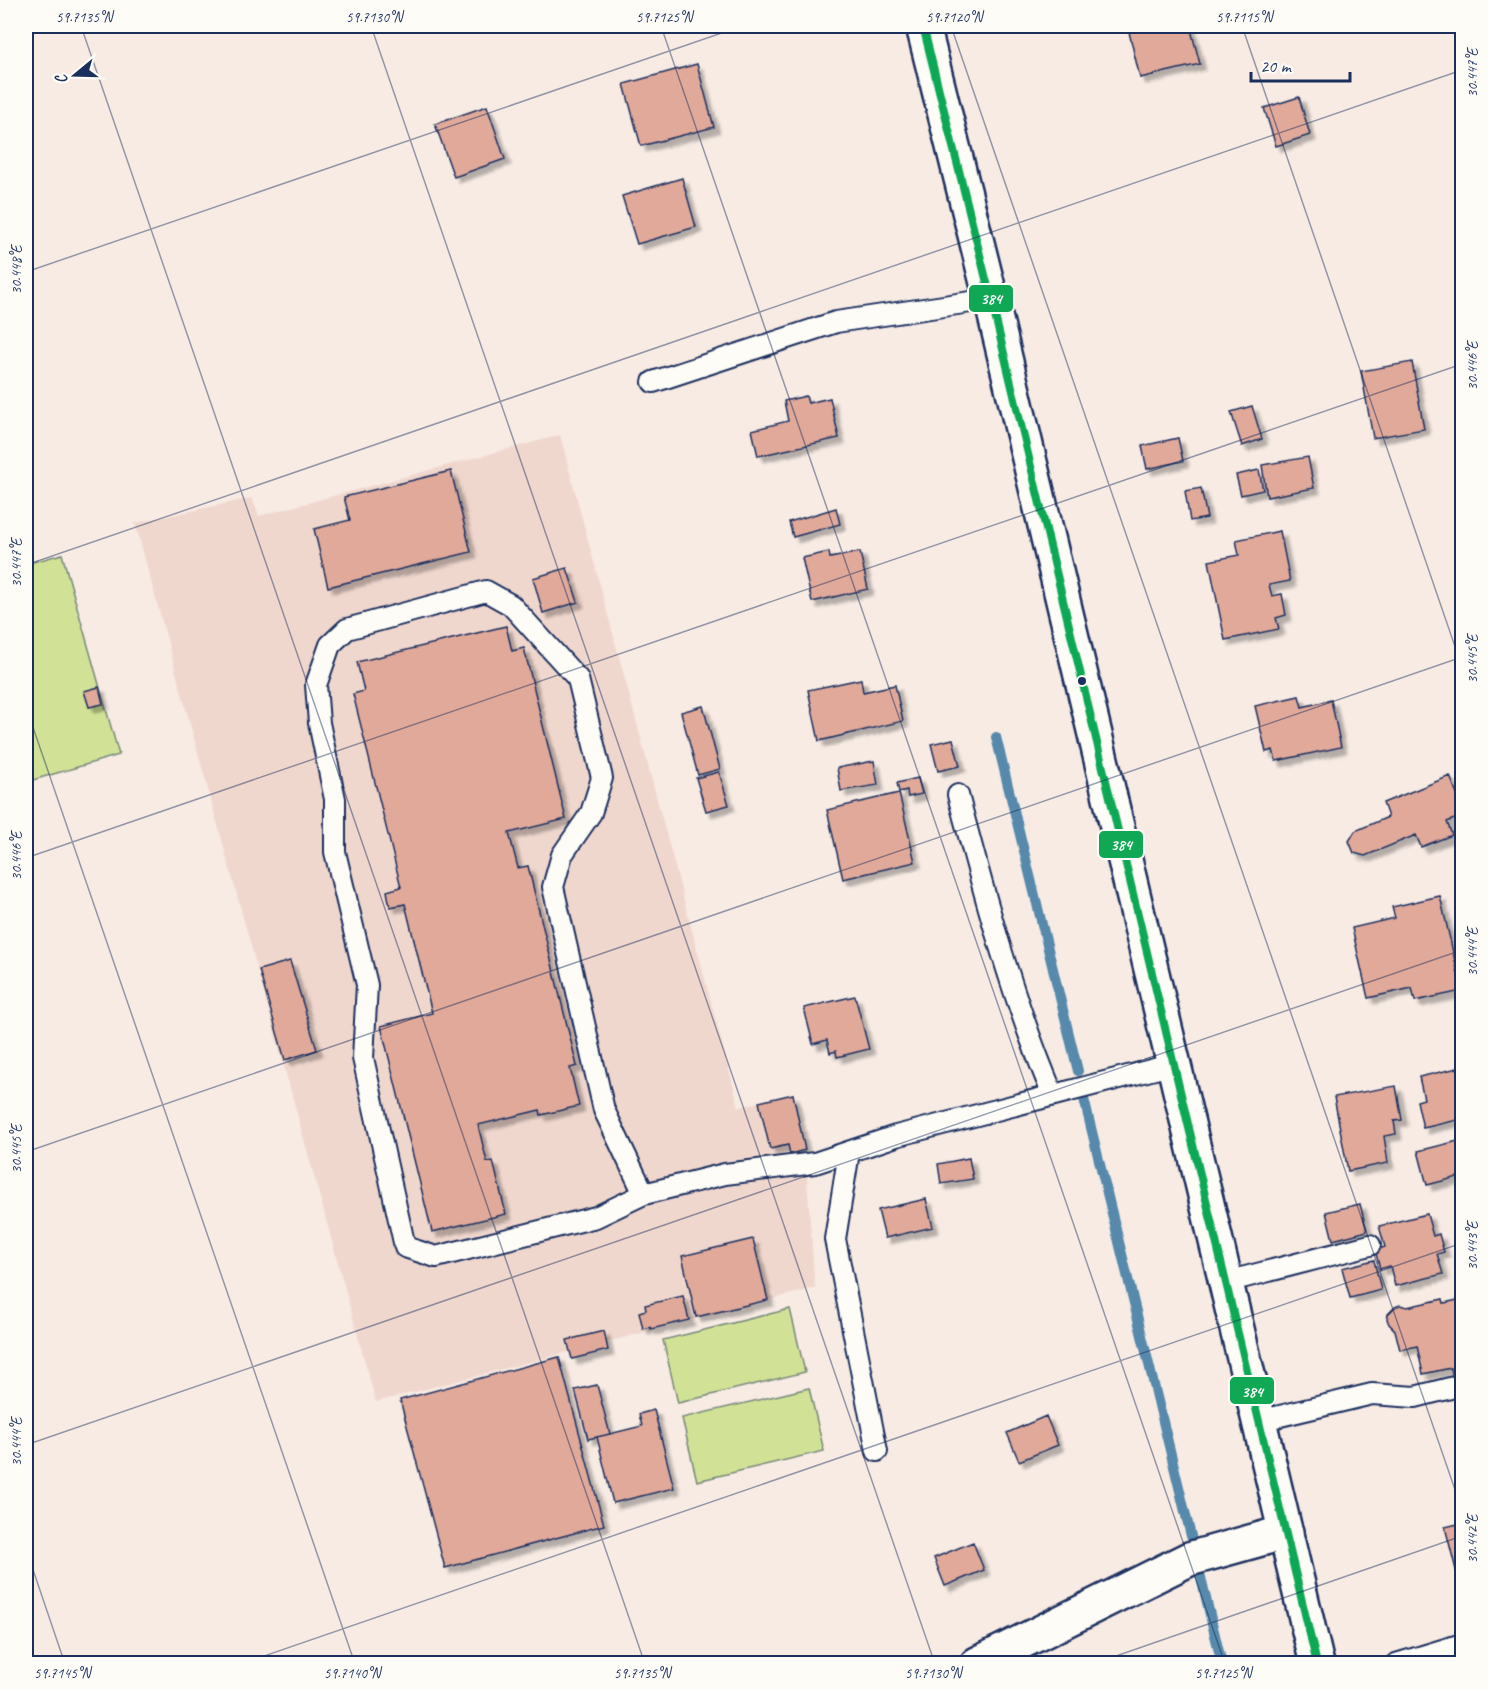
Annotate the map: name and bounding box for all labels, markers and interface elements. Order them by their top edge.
text: 59.7135°N [56,8,115,27]
text: 59.7130°N [346,8,405,27]
text: 59.7125°N [636,8,695,27]
text: 59.7120°N [926,8,985,27]
text: 59.7115°N [1216,8,1275,27]
north arrow [45,45,105,105]
scale bar [1251,45,1350,83]
text: 30.447°E [1463,46,1482,97]
text: 20 m [1260,55,1293,77]
text: С [50,71,72,87]
text: 30.448°E [7,243,26,294]
line badge: 384 [968,284,1014,313]
text: 384 [980,289,1004,309]
text: 30.446°E [1463,339,1482,390]
text: 30.447°E [7,536,26,587]
text: 30.445°E [1463,632,1482,683]
unlabelled marker [1076,675,1088,687]
text: 30.446°E [7,829,26,880]
line badge: 384 [1098,830,1144,859]
text: 384 [1110,835,1134,855]
text: 30.444°E [1463,925,1482,976]
text: 30.445°E [7,1122,26,1173]
text: 30.443°E [1463,1219,1482,1270]
line badge: 384 [1229,1376,1275,1405]
text: 384 [1241,1382,1265,1402]
text: 30.444°E [7,1415,26,1466]
text: 30.442°E [1463,1512,1482,1563]
text: 59.7145°N [34,1664,93,1683]
text: 59.7140°N [324,1664,383,1683]
text: 59.7135°N [614,1664,673,1683]
text: 59.7130°N [905,1664,964,1683]
text: 59.7125°N [1195,1664,1254,1683]

